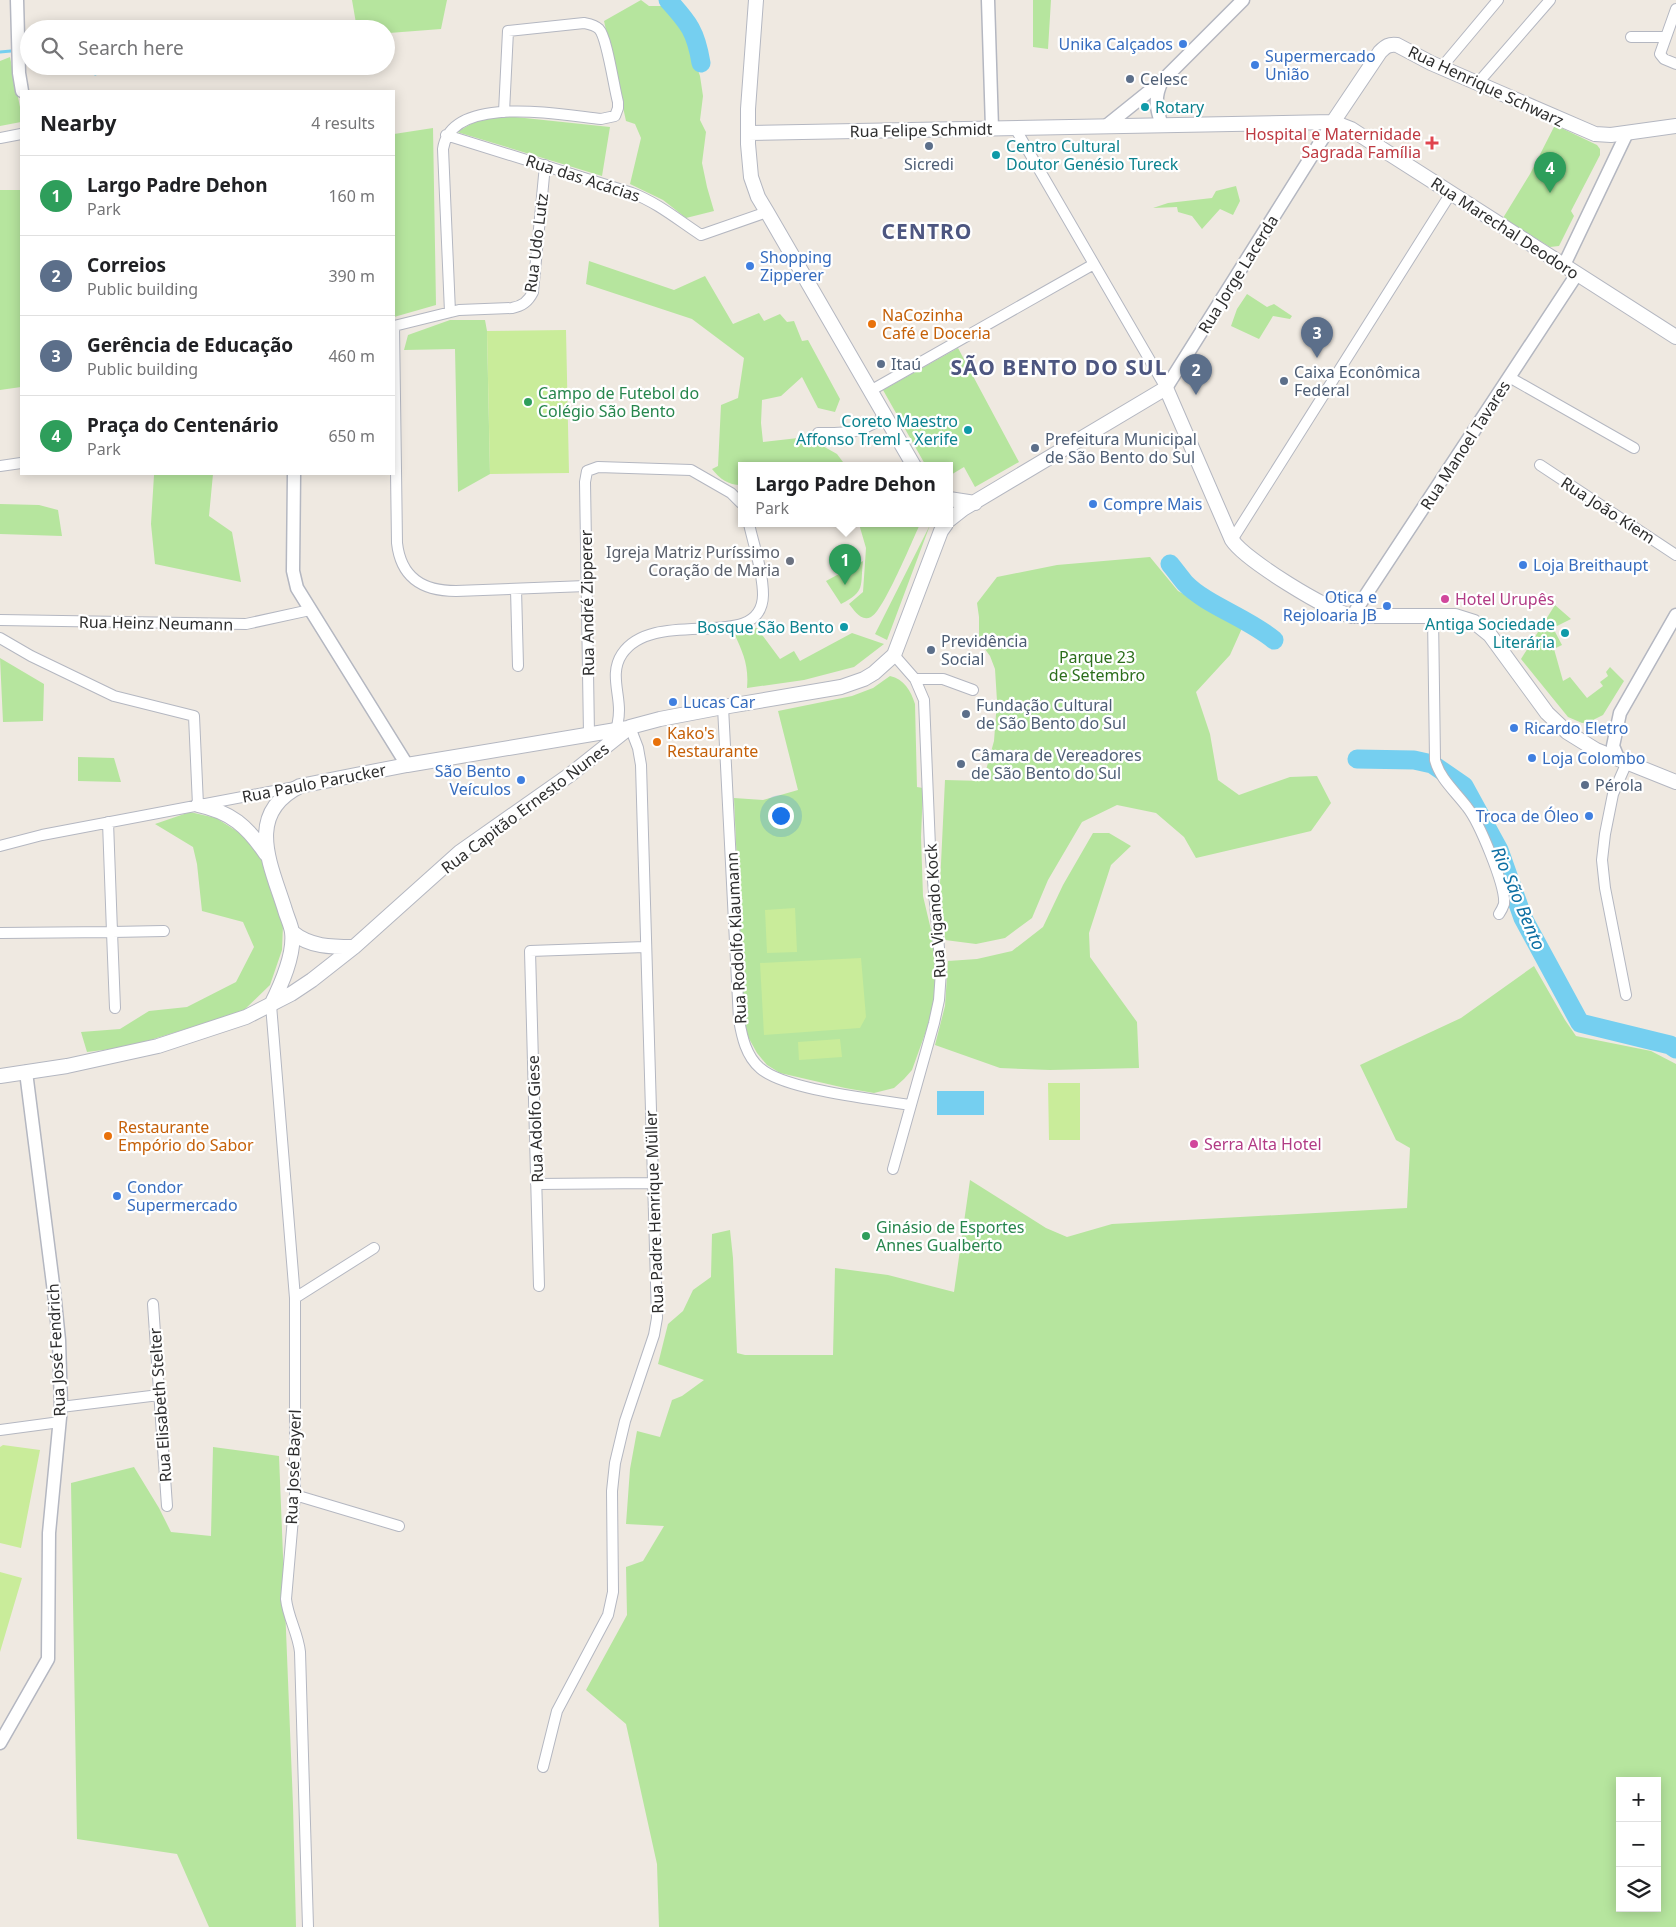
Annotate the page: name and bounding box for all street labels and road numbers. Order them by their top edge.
street label: Rua Henrique Schwarz [1405,40,1567,132]
street label: Rua Felipe Schmidt [849,118,993,142]
street label: Rua das Acácias [523,149,643,207]
street label: Rua Marechal Deodoro [1427,172,1583,284]
street label: Rua Udo Lutz [519,192,553,294]
street label: Rua Jorge Lacerda [1193,211,1283,337]
street label: Rua Manoel Tavares [1415,376,1515,514]
street label: Rua João Kiem [1557,471,1659,549]
street label: Rua André Zipperer [575,529,599,676]
street label: Rua Heinz Neumann [79,611,233,635]
street label: Rua Capitão Ernesto Nunes [437,738,613,878]
street label: Rua Paulo Parucker [240,758,388,808]
street label: Rua Vigando Kock [919,842,951,979]
street label: Rua Rodolfo Klaumann [721,851,751,1025]
street label: Rua Adolfo Giese [522,1055,548,1183]
street label: Rua Padre Henrique Müller [639,1109,669,1314]
street label: Rua José Fendrich [42,1283,70,1417]
street label: Rua Elisabeth Stelter [144,1327,176,1483]
street label: Rua José Bayerl [280,1409,306,1525]

